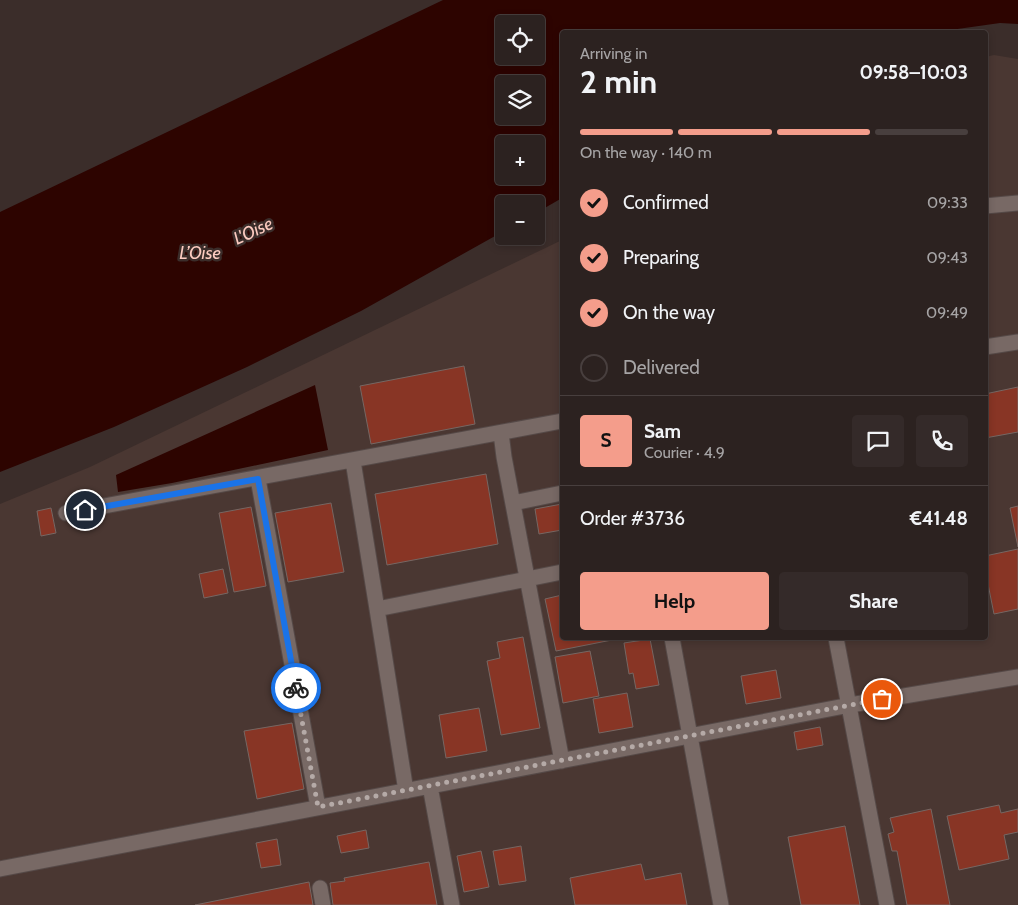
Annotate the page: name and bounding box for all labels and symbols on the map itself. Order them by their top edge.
water label: L'Oise [230,212,276,250]
water label: L’Oise [179,242,221,264]
pin [64,489,106,531]
courier [271,663,321,713]
pin [861,678,903,720]

